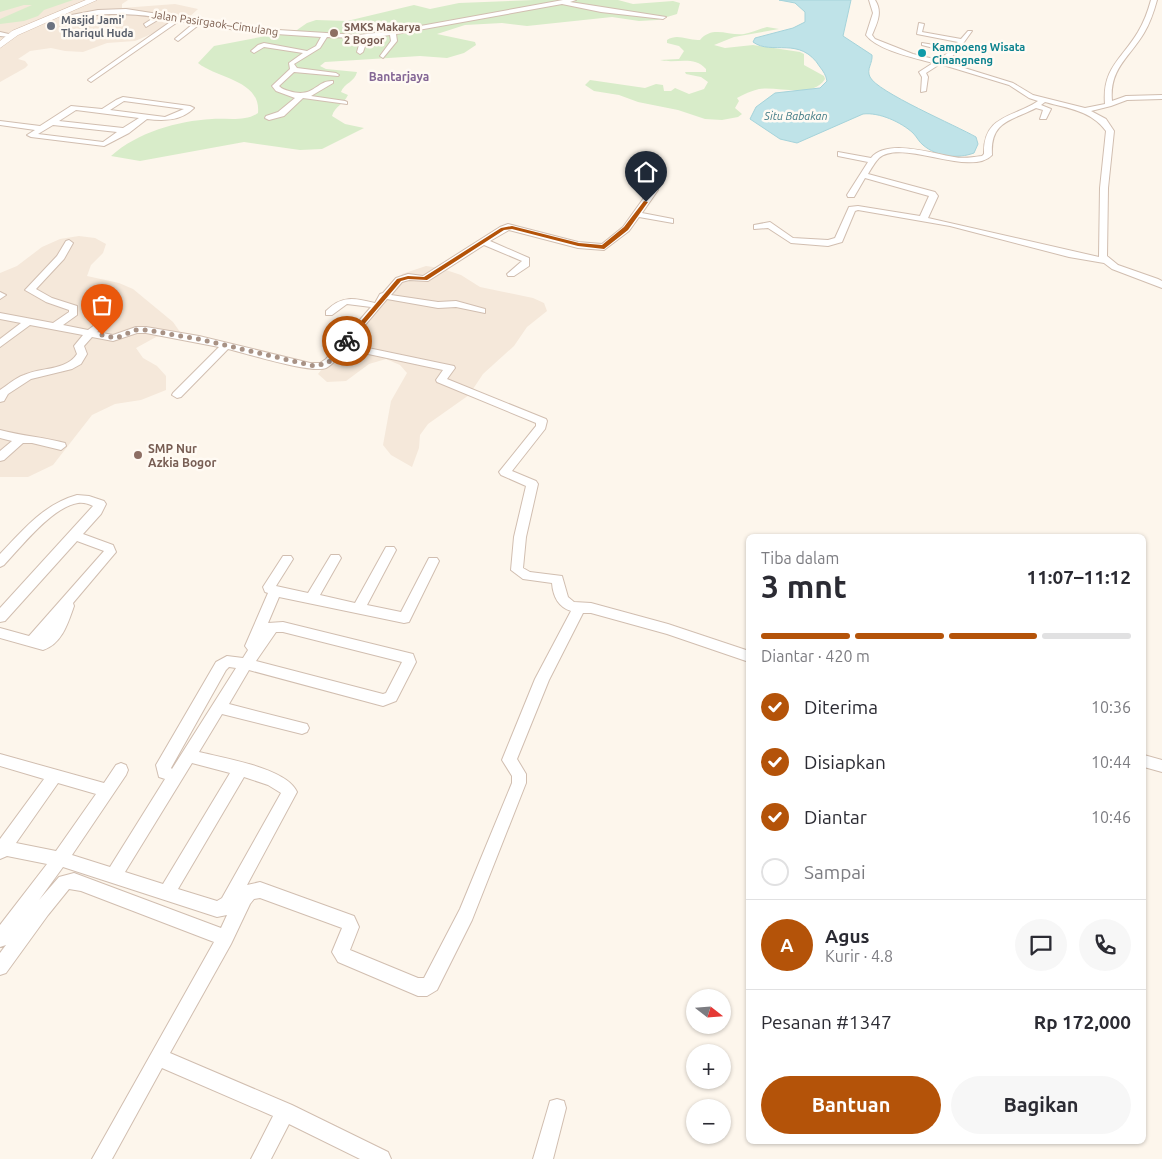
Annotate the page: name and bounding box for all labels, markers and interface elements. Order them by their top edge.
street label: Jalan Pasirgaok–Cimulang [151,8,279,38]
place label: Masjid Jami' Thariqul Huda [61,14,134,39]
marker: Masjid Jami' Thariqul Huda [45,20,57,32]
place label: SMKS Makarya 2 Bogor [344,21,421,46]
marker: SMKS Makarya 2 Bogor [328,27,340,39]
place label: Kampoeng Wisata Cinangneng [932,41,1025,66]
marker: Kampoeng Wisata Cinangneng [916,47,928,59]
district label: Bantarjaya [369,70,429,83]
water label: Situ Babakan [763,110,828,122]
pin [625,151,667,202]
icon: home [632,158,660,186]
pin [81,284,123,335]
icon: bag [88,291,116,319]
courier [322,316,372,366]
icon: bike [333,327,361,355]
place label: SMP Nur Azkia Bogor [148,442,216,469]
marker: SMP Nur Azkia Bogor [132,449,144,461]
text: Tiba dalam [761,549,839,567]
text: 11:07–11:12 [1026,566,1131,588]
text: 3 mnt [761,568,847,604]
text: Diantar · 420 m [761,647,870,665]
icon: check [761,693,789,721]
text: Diterima [804,696,878,718]
text: 10:36 [1091,698,1131,716]
icon: check [761,748,789,776]
text: Disiapkan [804,751,886,773]
text: 10:44 [1091,753,1131,771]
icon: check [761,803,789,831]
text: Diantar [804,806,867,828]
text: 10:46 [1091,808,1131,826]
text: Sampai [804,861,866,883]
button: chat [1015,919,1067,971]
button: phone [1079,919,1131,971]
text: Agus [825,925,869,947]
text: A [780,934,794,956]
text: Kurir · 4.8 [825,947,893,965]
north arrow [686,989,731,1034]
map controls [686,989,731,1144]
text: Pesanan #1347 [761,1011,892,1033]
text: Rp 172,000 [1034,1011,1131,1033]
button: + [686,1044,731,1089]
button: Bantuan [761,1076,941,1134]
button: Bagikan [951,1076,1131,1134]
button: − [686,1099,731,1144]

